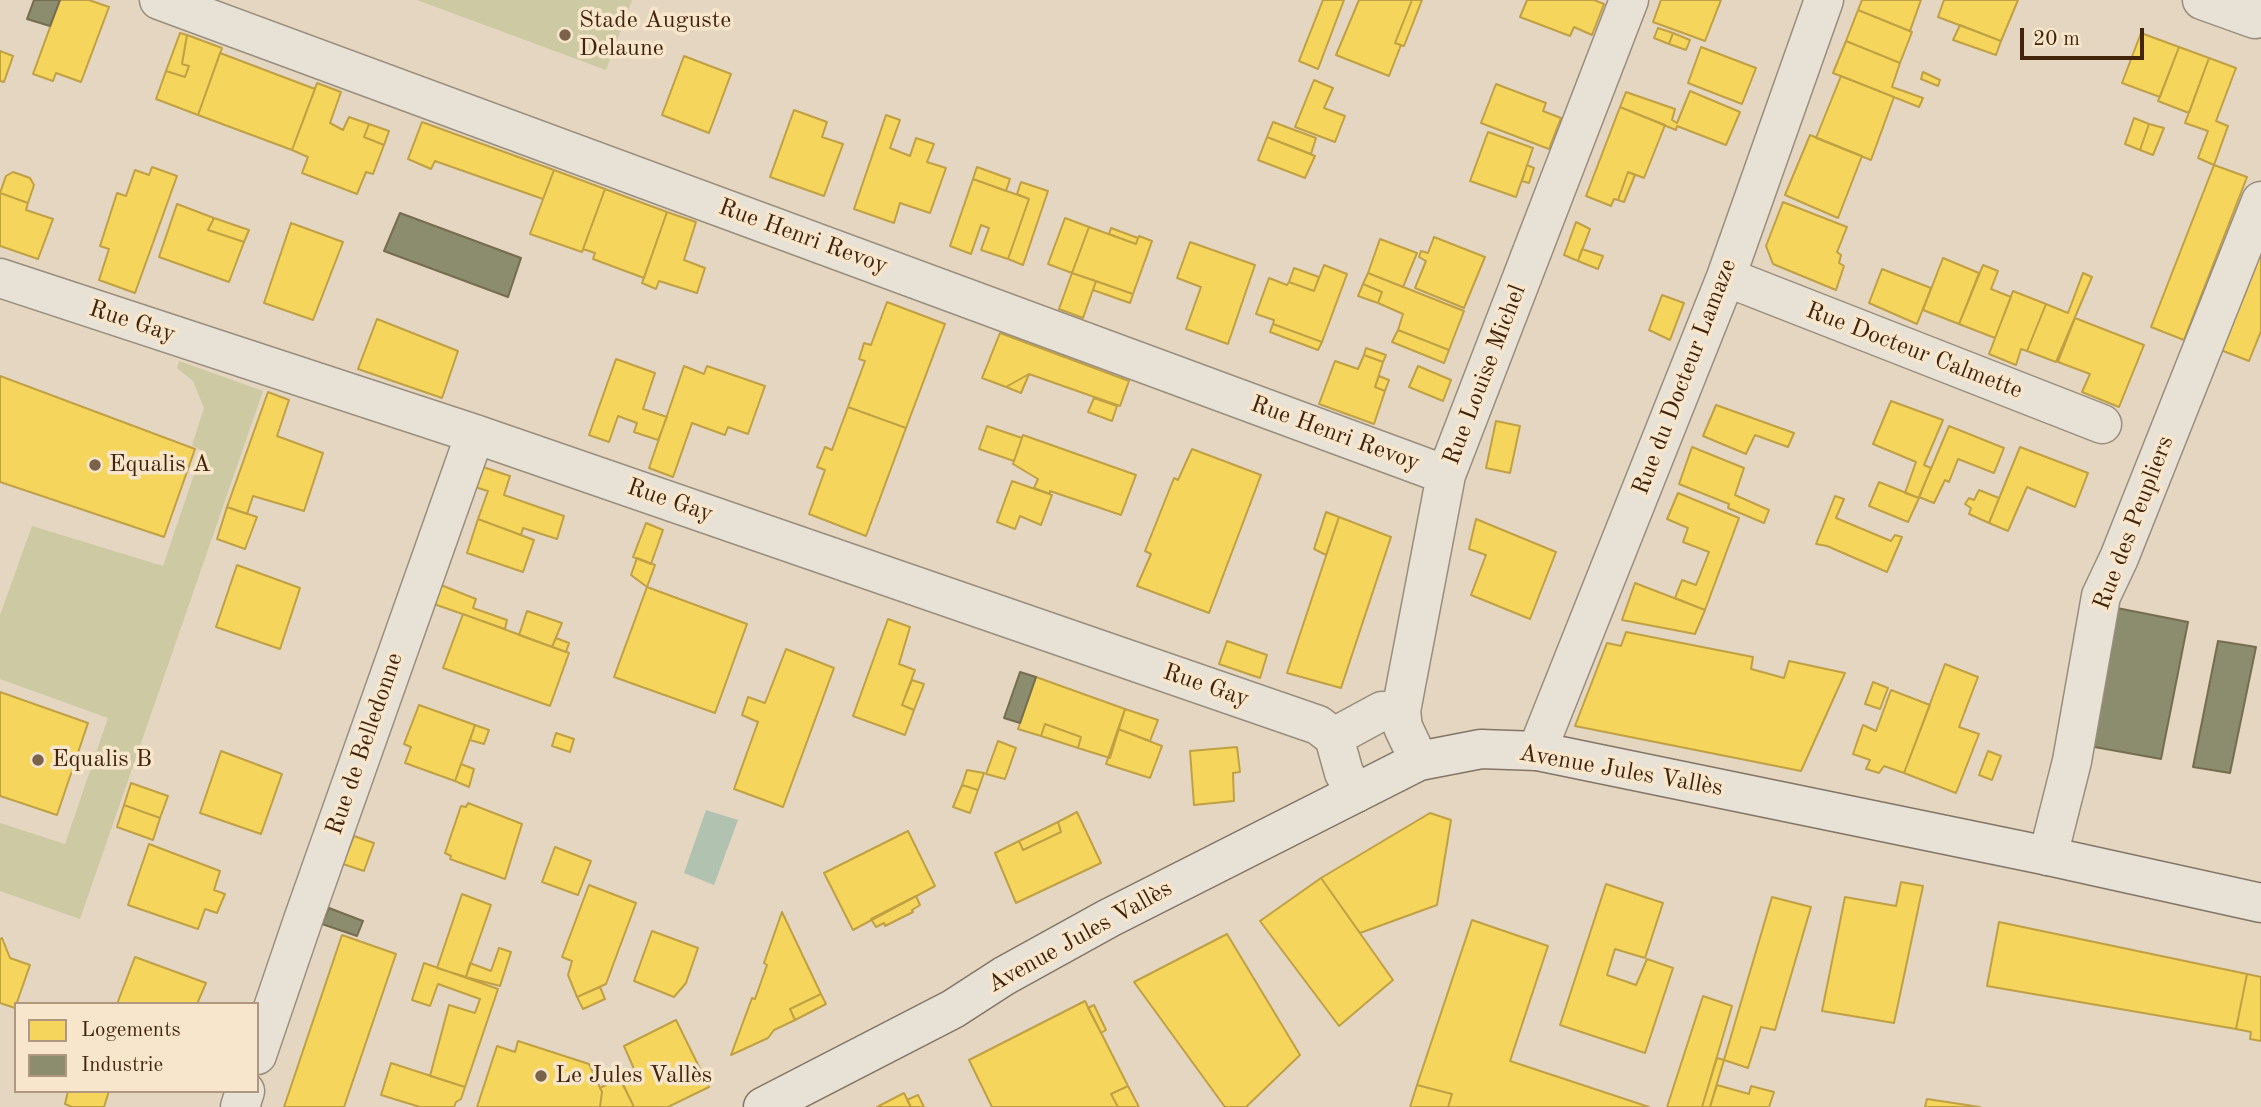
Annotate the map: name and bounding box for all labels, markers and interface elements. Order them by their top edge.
place label: Stade Auguste Delaune [579,7,731,63]
scale bar [2023,14,2147,58]
marker: Stade Auguste Delaune [557,27,573,43]
text: 20 m [2033,29,2080,50]
street label: Rue Henri Revoy [714,193,892,281]
street label: Rue du Docteur Lamaze [1627,255,1743,499]
street label: Rue Louise Michel [1437,281,1533,469]
street label: Rue Gay [85,295,179,349]
street label: Rue Docteur Calmette [1801,296,2027,406]
street label: Rue Henri Revoy [1246,390,1424,478]
street label: Rue des Peupliers [2088,432,2180,614]
place label: Equalis A [109,451,211,479]
marker: Equalis A [87,457,103,473]
street label: Rue Gay [623,473,717,529]
street label: Rue de Belledonne [320,649,410,839]
street label: Rue Gay [1159,658,1253,714]
street label: Avenue Jules Vallès [1517,739,1725,803]
place label: Equalis B [52,746,152,774]
marker: Equalis B [30,752,46,768]
street label: Avenue Jules Vallès [983,874,1177,1000]
legend [14,1002,259,1093]
text: Logements [81,1020,181,1041]
text: Industrie [81,1055,163,1076]
place label: Le Jules Vallès [555,1062,712,1090]
marker: Le Jules Vallès [533,1068,549,1084]

